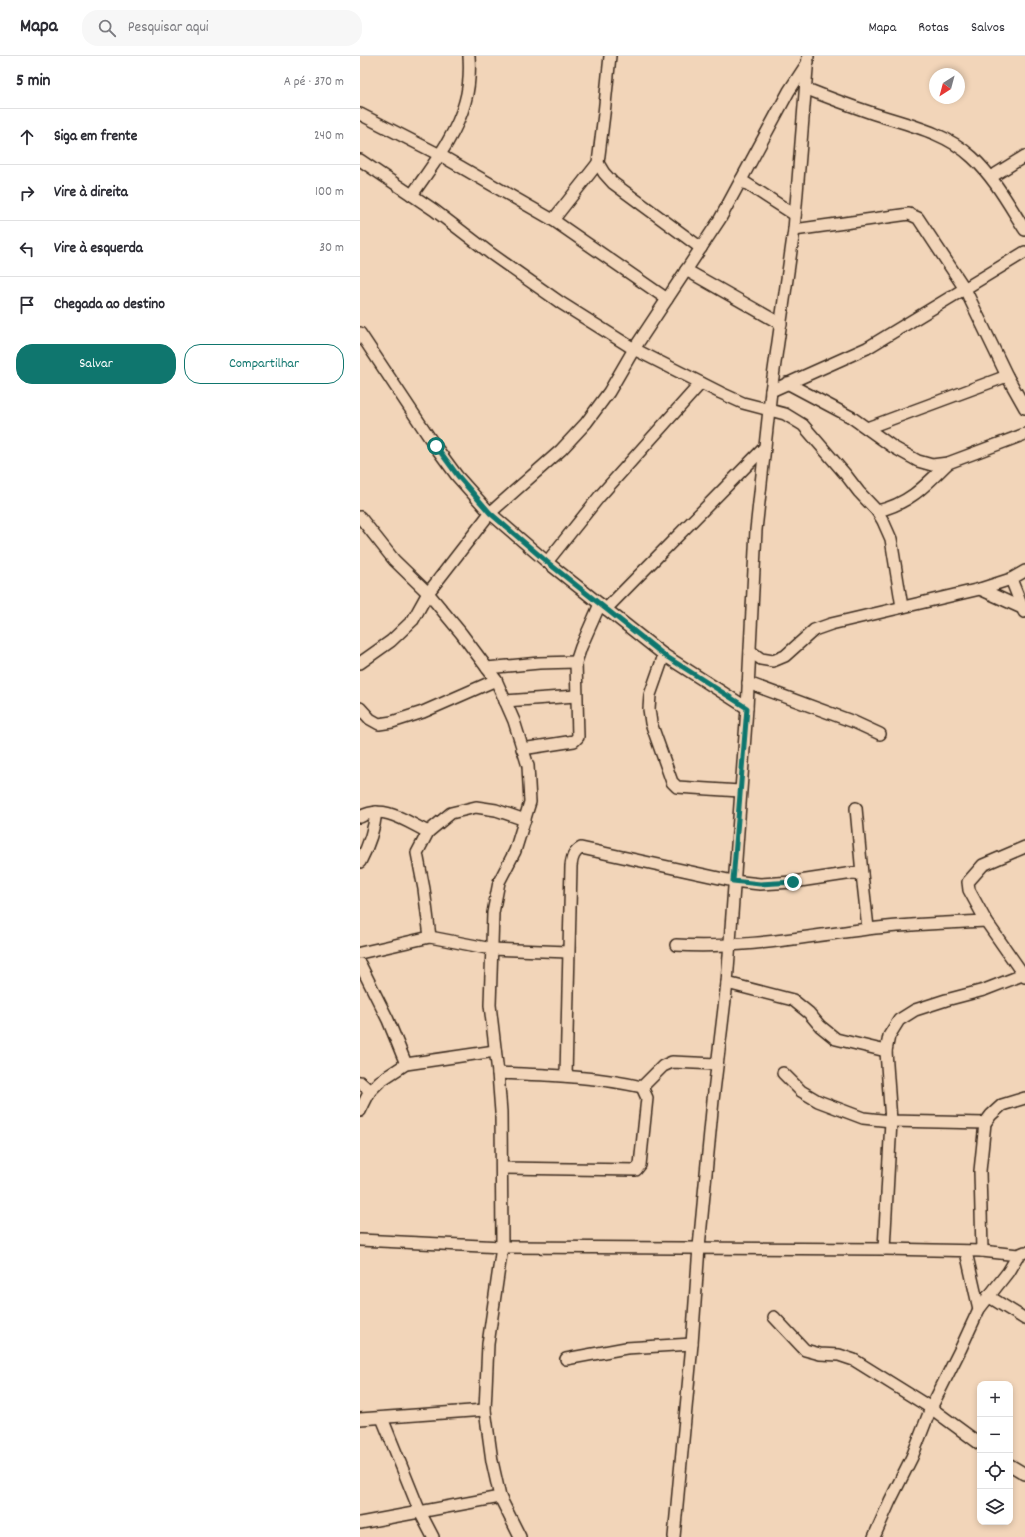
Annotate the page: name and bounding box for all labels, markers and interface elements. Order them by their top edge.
search box [82,10,362,46]
text: Mapa [20,14,58,41]
icon: search [96,17,118,39]
text: Pesquisar aqui [128,17,209,39]
text: Mapa [868,18,896,38]
text: Rotas [918,18,949,38]
text: Salvos [971,18,1005,38]
north arrow [929,68,965,104]
text: 5 min [16,70,50,94]
text: A pé · 370 m [284,73,344,92]
icon: ahead [16,126,38,148]
text: Siga em frente [54,126,137,148]
text: 240 m [314,127,344,146]
icon: right [16,182,38,204]
text: Vire à direita [54,182,128,204]
text: 100 m [315,183,344,202]
icon: left [16,238,38,260]
text: Vire à esquerda [54,238,143,260]
text: 30 m [319,239,344,258]
icon: arrive [16,294,38,316]
text: Chegada ao destino [54,294,165,316]
button: Salvar [16,344,176,384]
button: Compartilhar [184,344,344,384]
route start [427,437,445,455]
route end [784,873,802,891]
map controls [977,1381,1013,1525]
button: + [977,1381,1013,1417]
button: − [977,1417,1013,1453]
button: locate [977,1453,1013,1489]
button: layers [977,1489,1013,1525]

